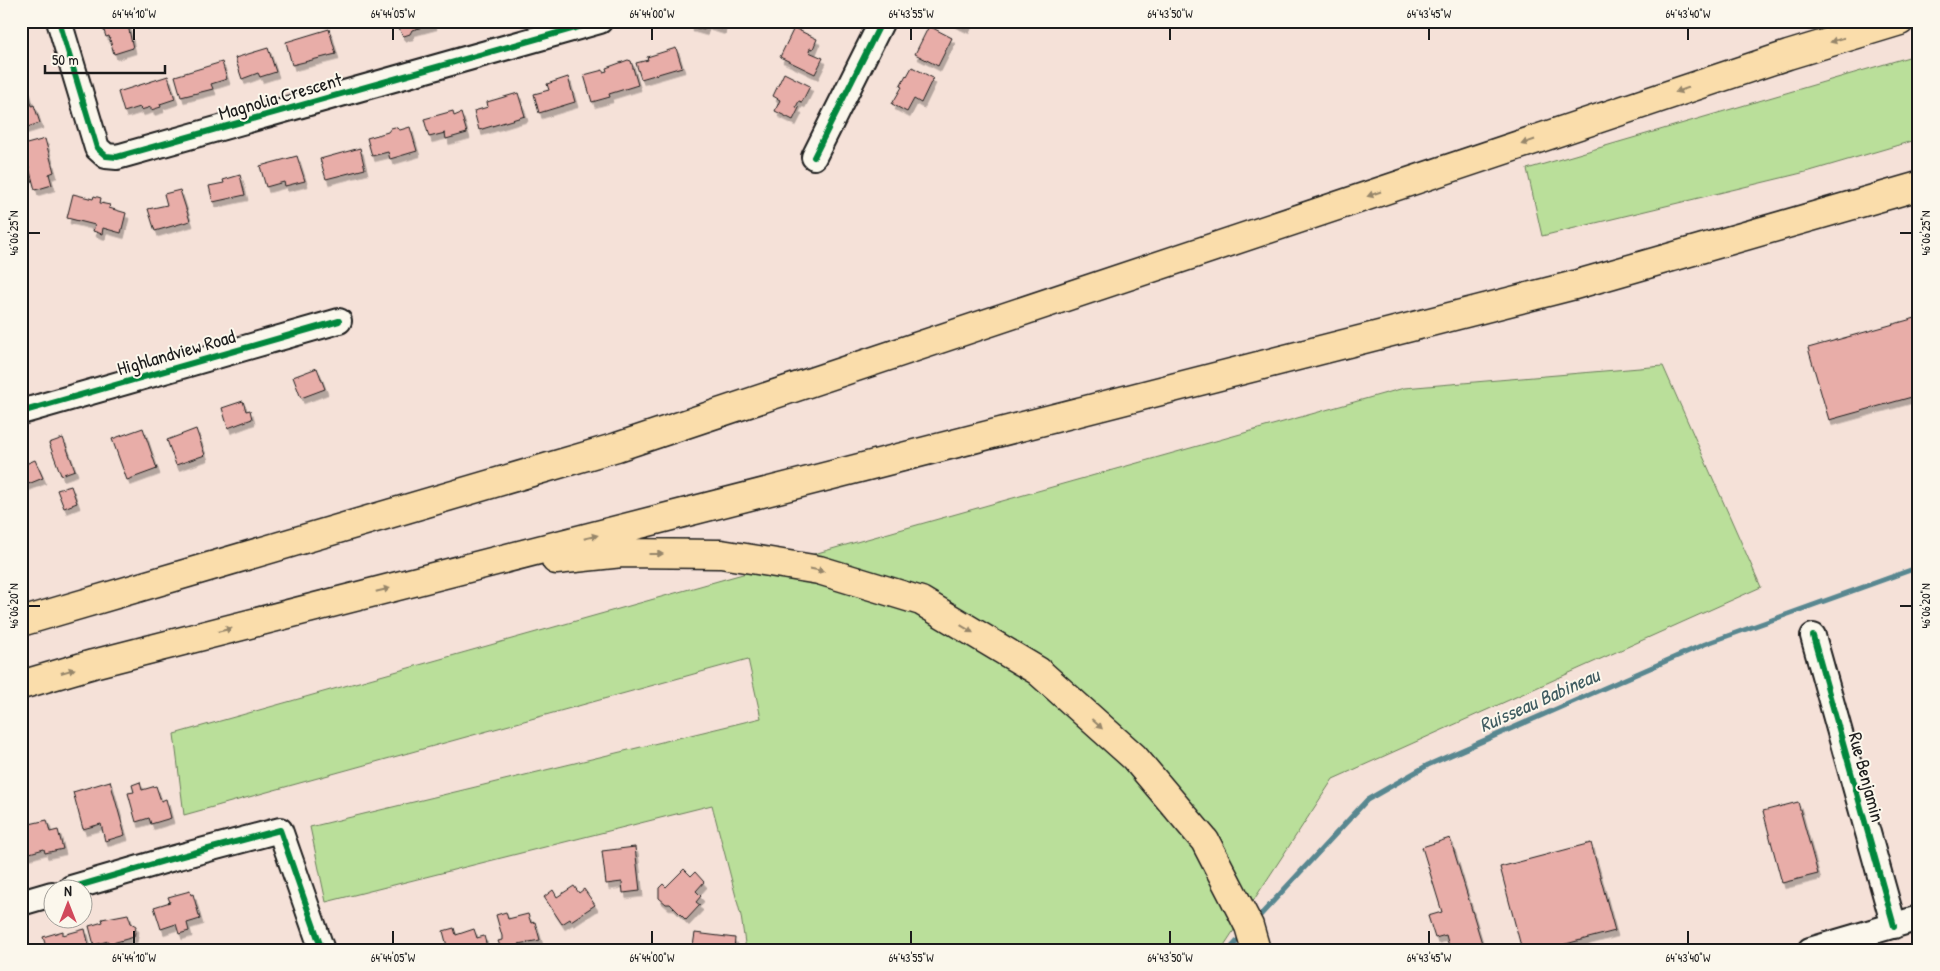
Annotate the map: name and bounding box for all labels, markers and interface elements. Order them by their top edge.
text: 64°44'10"W [112,5,157,22]
text: 64°44'05"W [371,5,416,22]
text: 64°44'00"W [630,5,675,22]
text: 64°43'55"W [888,5,934,22]
text: 64°43'50"W [1147,5,1193,22]
text: 64°43'45"W [1407,5,1452,22]
text: 64°43'40"W [1666,5,1711,22]
one-way arrow [1829,37,1844,45]
scale bar [45,42,165,74]
text: 50 m [52,49,79,70]
street label: Magnolia Crescent [215,66,345,126]
one-way arrow [1675,87,1690,95]
one-way arrow [1521,139,1536,146]
one-way arrow [1367,190,1382,198]
text: 46°06'25"N [5,211,22,255]
text: 46°06'25"N [1917,211,1934,255]
street label: Highlandview Road [114,323,239,381]
one-way arrow [584,532,599,540]
one-way arrow [648,550,664,558]
one-way arrow [809,566,824,574]
text: 46°06'20"N [5,583,22,629]
text: 46°06'20"N [1917,583,1934,629]
one-way arrow [375,586,390,594]
one-way arrow [960,624,973,633]
one-way arrow [218,626,233,634]
water label: Ruisseau Babineau [1474,660,1605,738]
one-way arrow [61,667,76,675]
one-way arrow [1091,719,1104,730]
street label: Rue Benjamin [1843,729,1891,825]
north arrow [42,878,92,928]
text: N [64,881,72,900]
text: 64°44'10"W [112,949,157,966]
text: 64°44'05"W [371,949,416,966]
text: 64°44'00"W [630,949,675,966]
text: 64°43'55"W [888,949,934,966]
text: 64°43'50"W [1147,949,1193,966]
text: 64°43'45"W [1407,949,1452,966]
text: 64°43'40"W [1666,949,1711,966]

